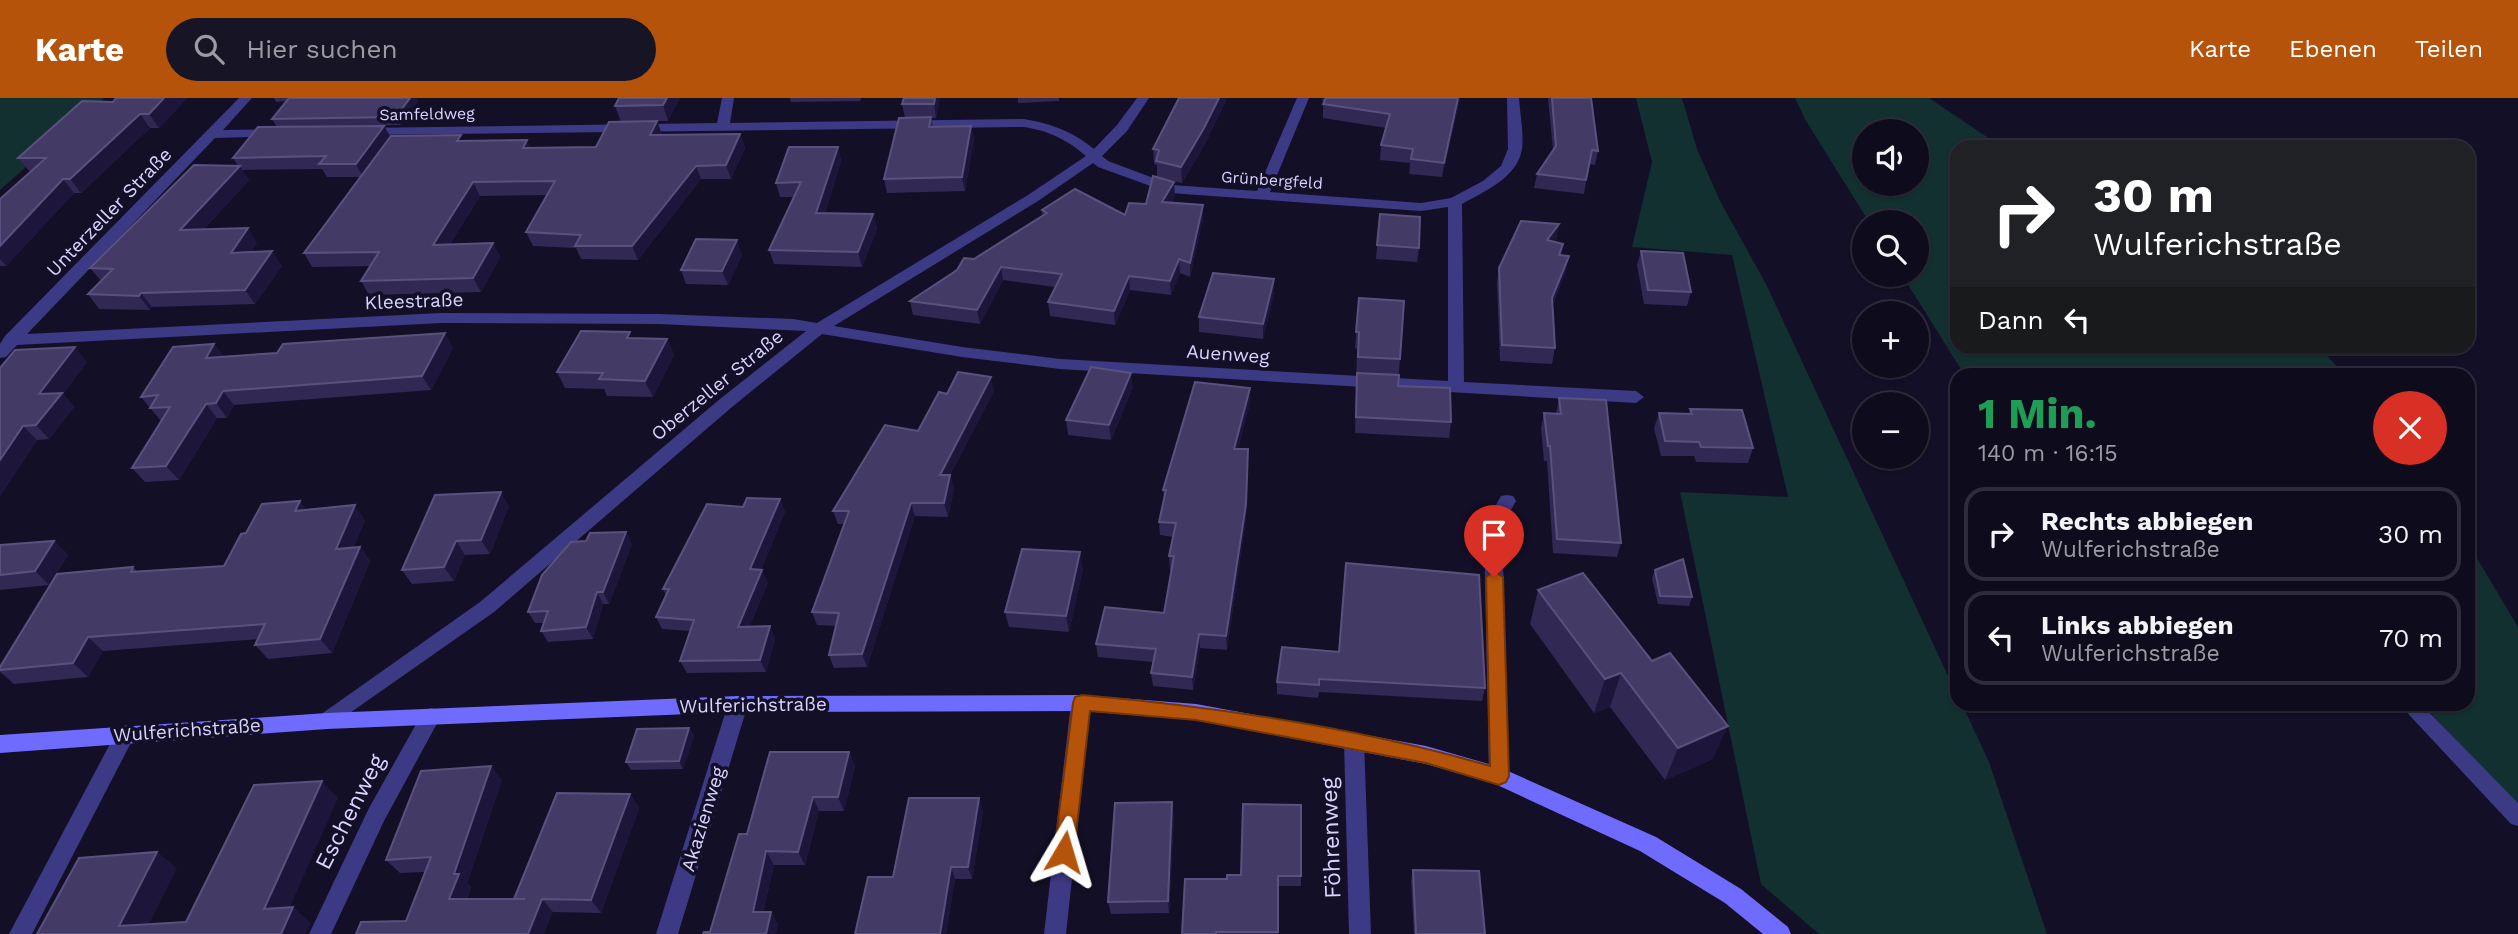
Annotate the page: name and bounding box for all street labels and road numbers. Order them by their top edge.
street label: Samfeldweg [379,104,475,124]
street label: Unterzeller Straße [42,143,176,281]
street label: Grünbergfeld [1220,167,1324,193]
street label: Kleestraße [364,288,464,314]
street label: Oberzeller Straße [646,325,788,445]
street label: Auenweg [1186,340,1271,368]
street label: Wulferichstraße [679,692,827,718]
street label: Wulferichstraße [113,713,261,747]
street label: Eschenweg [309,749,391,874]
street label: Akazienweg [676,763,730,874]
street label: Föhrenweg [1315,776,1347,899]

